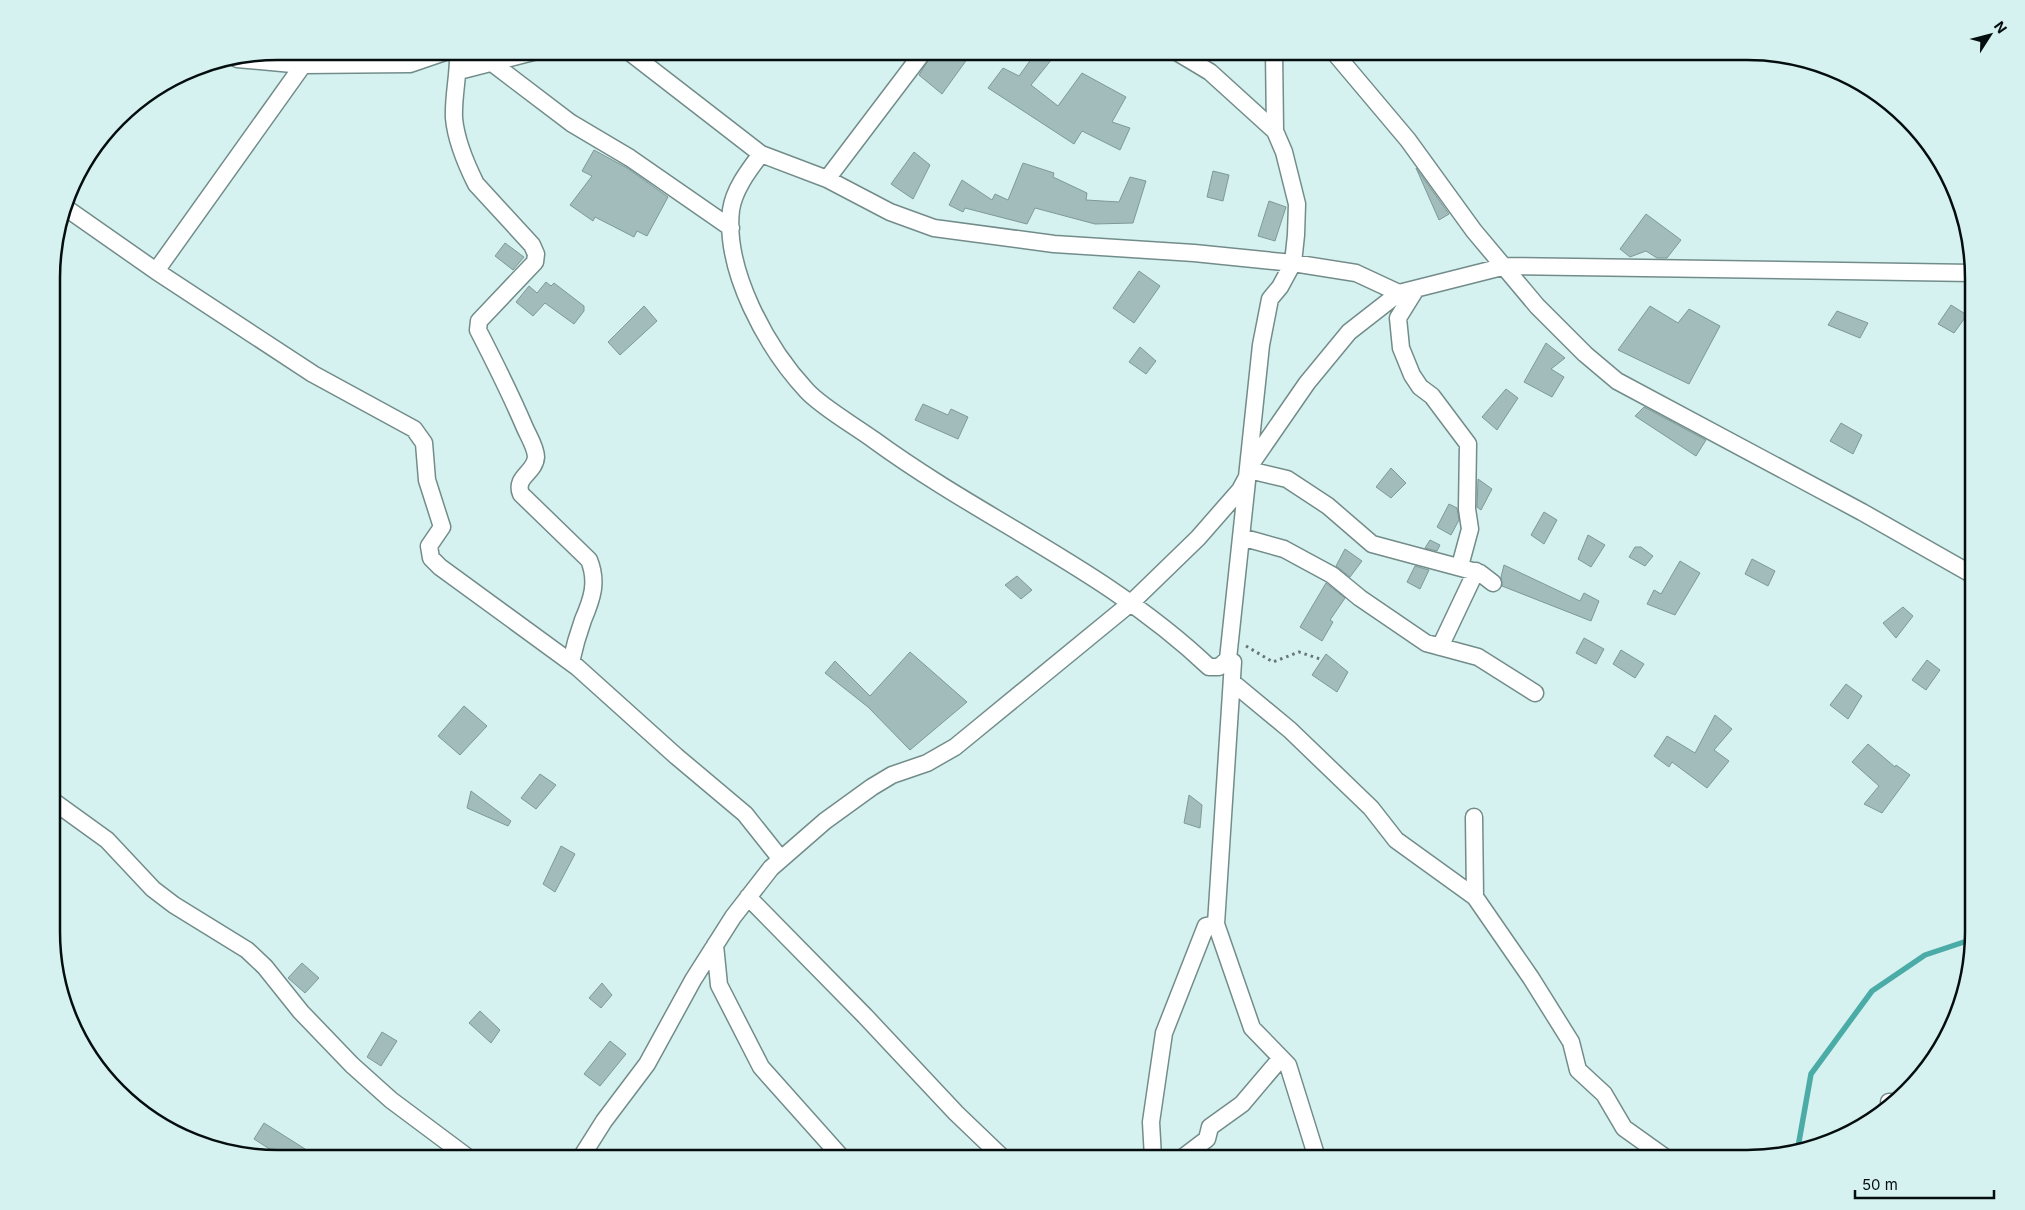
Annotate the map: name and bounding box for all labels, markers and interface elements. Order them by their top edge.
north arrow [1965,10,2015,60]
text: N [1991,18,2011,36]
scale bar [1855,1168,1994,1200]
text: 50 m [1862,1175,1898,1194]

